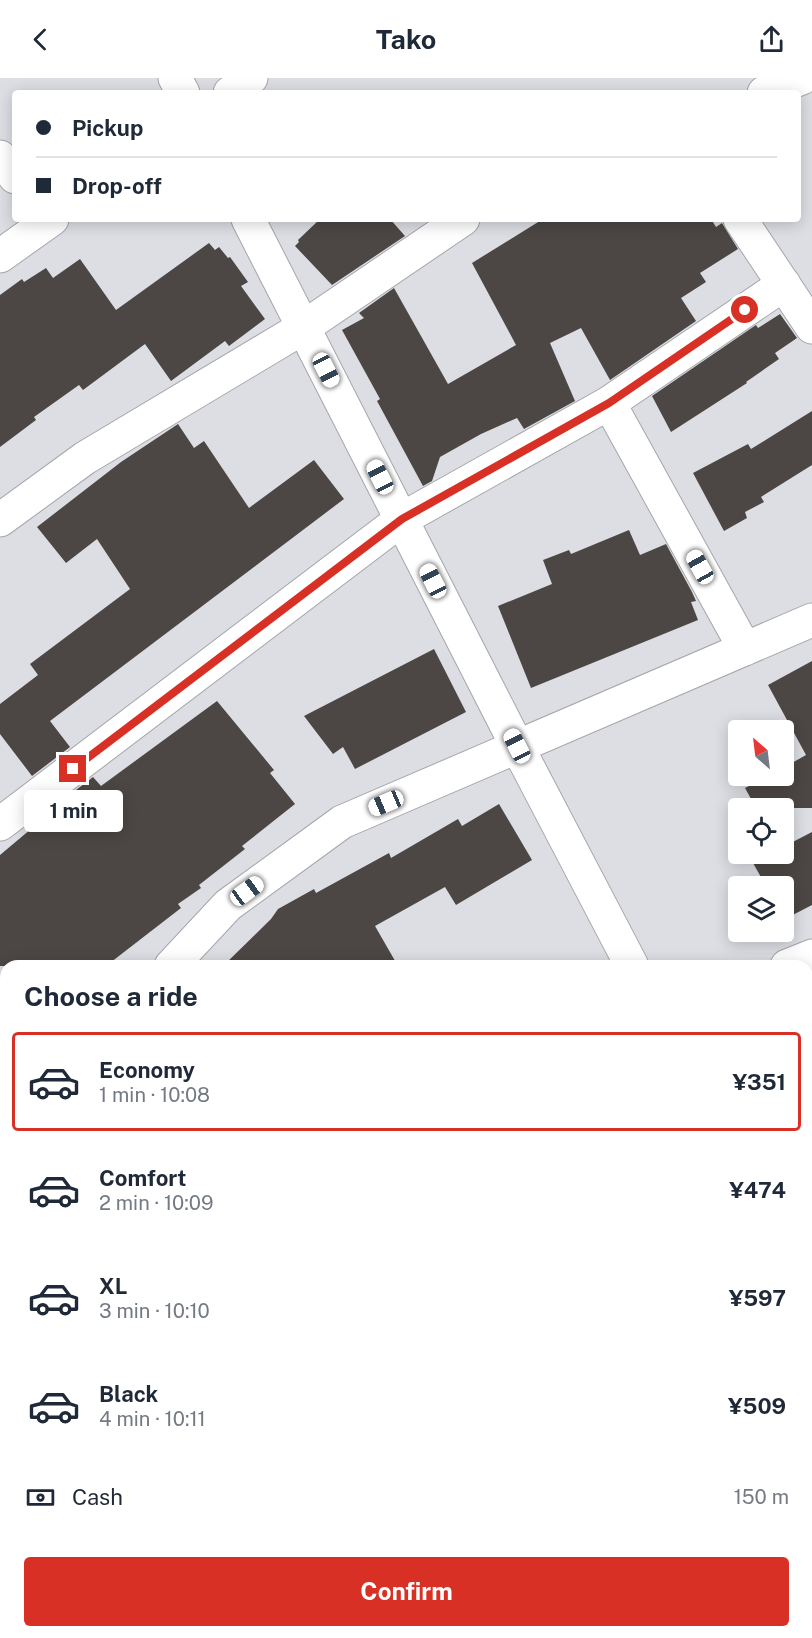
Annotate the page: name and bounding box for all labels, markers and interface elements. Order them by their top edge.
icon: back [24,23,57,56]
text: Tako [376,23,436,55]
icon: share [755,23,788,56]
text: Pickup [72,115,143,141]
text: Drop-off [72,173,162,199]
route start [731,296,758,323]
car [310,350,342,390]
car [364,457,396,497]
car [683,547,717,587]
car [417,561,449,601]
north arrow [728,720,794,786]
map controls [728,720,794,942]
car [501,726,533,766]
route end [59,755,86,782]
car [366,788,406,818]
callout: 1 min [23,790,122,832]
button: locate [728,798,794,864]
text: 1 min [49,799,98,823]
car [227,873,267,909]
button: layers [728,876,794,942]
text: Choose a ride [24,980,198,1012]
icon: car [27,1055,81,1109]
text: Economy [99,1057,195,1083]
text: ¥351 [733,1069,786,1095]
text: 1 min · 10:08 [99,1083,210,1107]
icon: car [27,1163,81,1217]
text: Comfort [99,1165,186,1191]
text: ¥474 [729,1177,786,1203]
text: 2 min · 10:09 [99,1191,213,1215]
icon: car [27,1271,81,1325]
text: XL [99,1273,127,1299]
text: ¥597 [729,1285,786,1311]
text: 3 min · 10:10 [99,1299,210,1323]
icon: car [27,1379,81,1433]
text: Black [99,1381,158,1407]
text: ¥509 [728,1393,786,1419]
text: 4 min · 10:11 [99,1407,206,1431]
icon: cash [24,1481,57,1514]
text: Cash [72,1484,123,1510]
text: 150 m [734,1485,789,1509]
button: Confirm [24,1557,789,1626]

